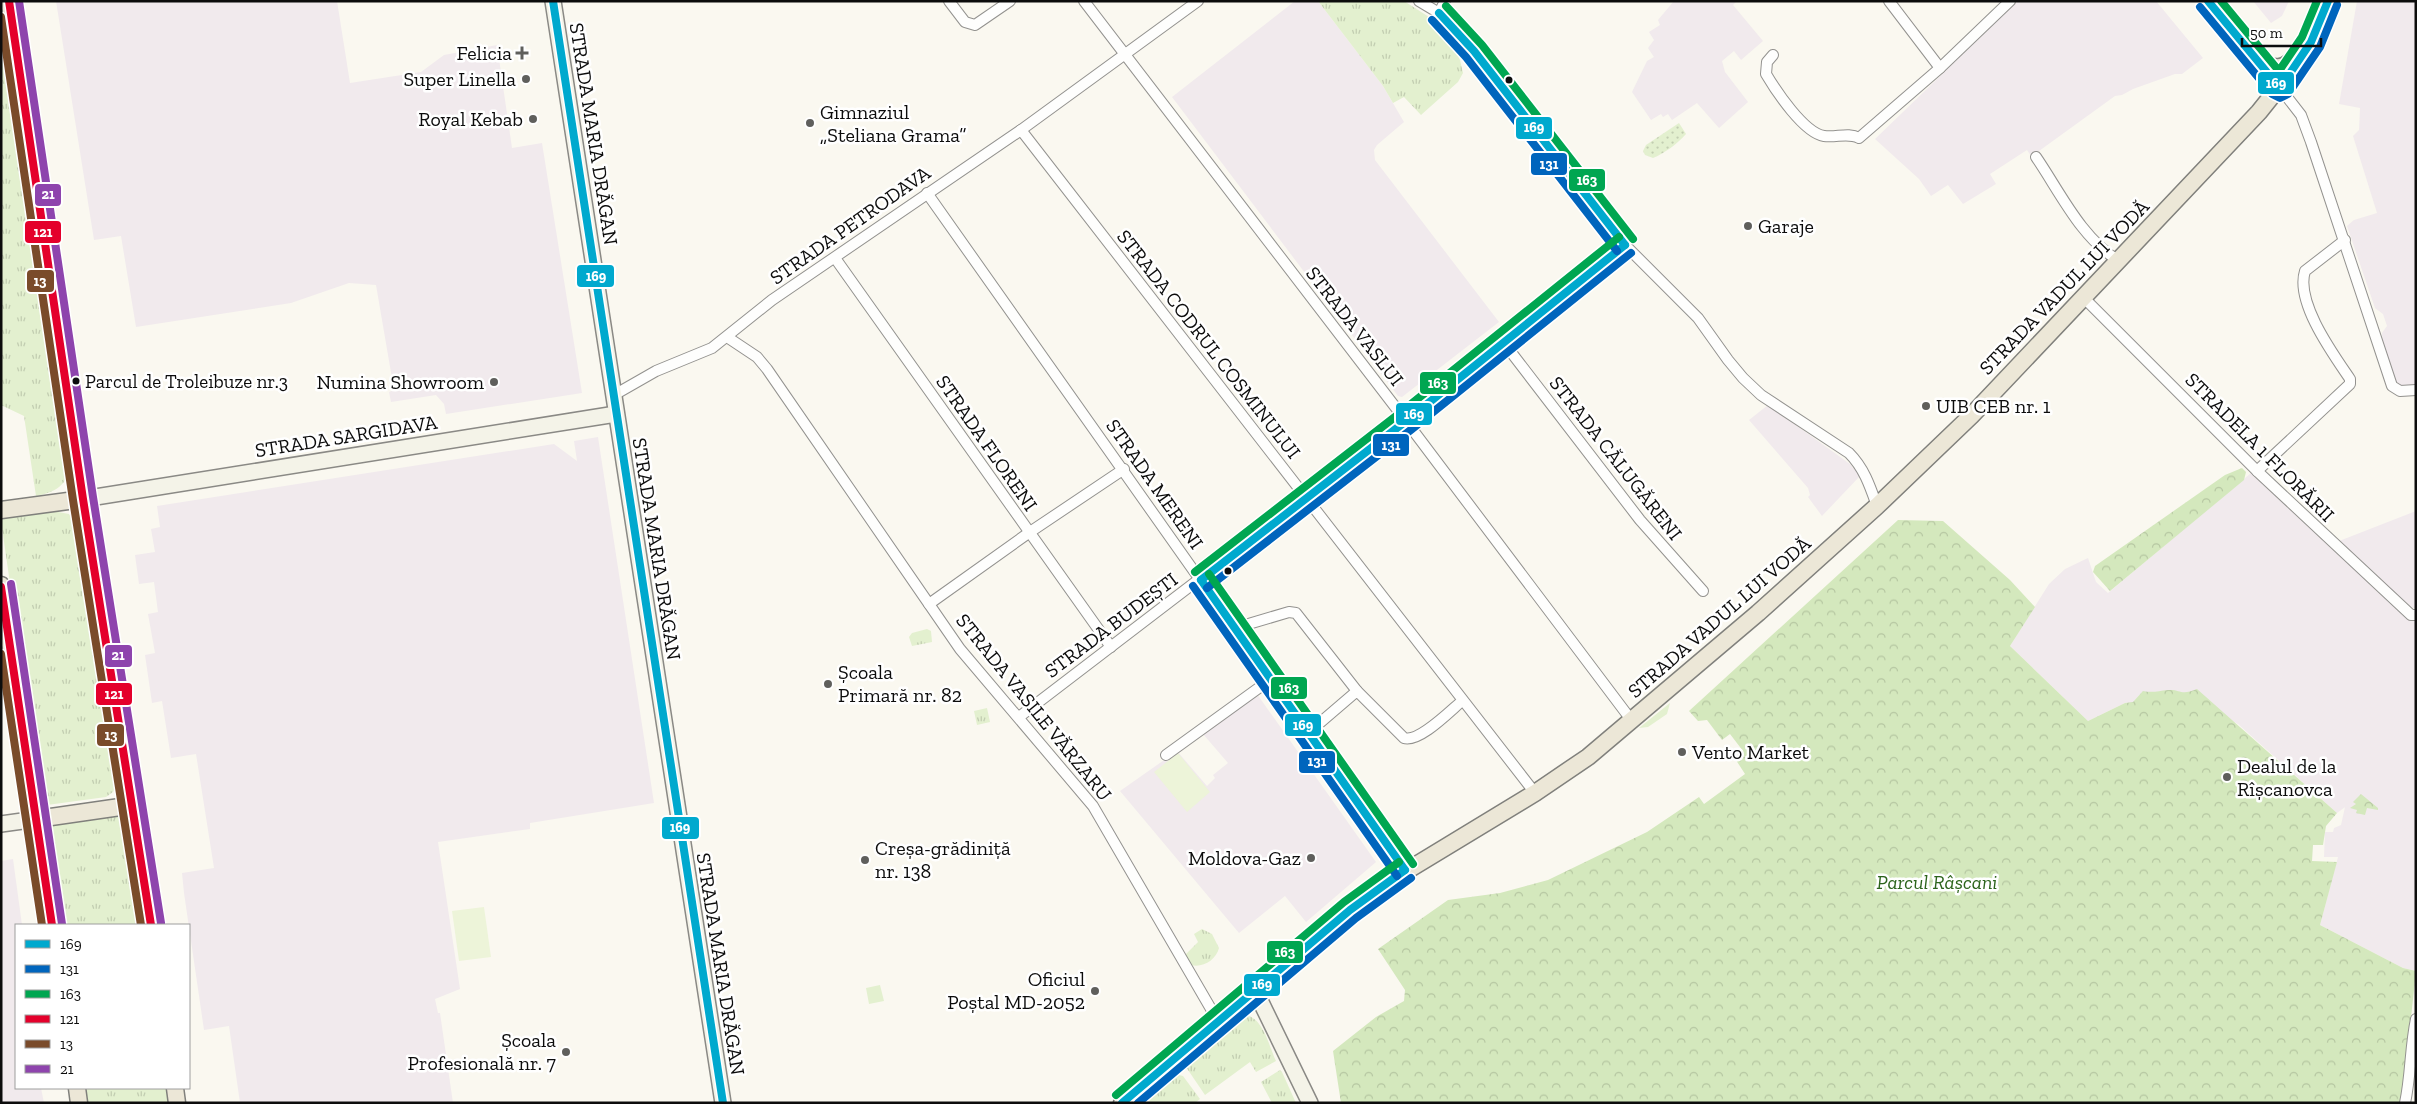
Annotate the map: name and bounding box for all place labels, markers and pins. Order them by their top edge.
place label: Felicia [456,41,512,65]
marker: Felicia [516,47,528,59]
place label: Super Linella [403,67,516,91]
marker: Super Linella [520,73,532,85]
unlabelled marker [1504,75,1514,85]
place label: Gimnaziul „Steliana Grama” [820,100,967,147]
place label: Royal Kebab [418,107,523,131]
marker: Royal Kebab [527,113,539,125]
marker: Gimnaziul „Steliana Grama” [804,117,816,129]
place label: Garaje [1758,214,1814,238]
marker: Garaje [1742,220,1754,232]
place label: Parcul de Troleibuze nr.3 [85,370,288,393]
place label: Numina Showroom [317,370,485,394]
marker: Parcul de Troleibuze nr.3 [71,376,81,386]
marker: Numina Showroom [488,376,500,388]
place label: UIB CEB nr. 1 [1936,394,2051,418]
marker: UIB CEB nr. 1 [1920,400,1932,412]
unlabelled marker [1223,566,1233,576]
place label: Școala Primară nr. 82 [838,660,962,707]
marker: Școala Primară nr. 82 [822,678,834,690]
place label: Vento Market [1691,740,1810,764]
marker: Vento Market [1676,746,1688,758]
place label: Dealul de la Rîșcanovca [2237,754,2337,801]
marker: Dealul de la Rîșcanovca [2221,771,2233,783]
place label: Creșa-grădiniță nr. 138 [875,836,1011,883]
place label: Moldova-Gaz [1188,846,1301,870]
marker: Moldova-Gaz [1305,852,1317,864]
marker: Creșa-grădiniță nr. 138 [859,854,871,866]
place label: Oficiul Poștal MD-2052 [947,967,1085,1014]
marker: Oficiul Poștal MD-2052 [1089,985,1101,997]
place label: Școala Profesională nr. 7 [408,1028,557,1075]
marker: Școala Profesională nr. 7 [560,1046,572,1058]

